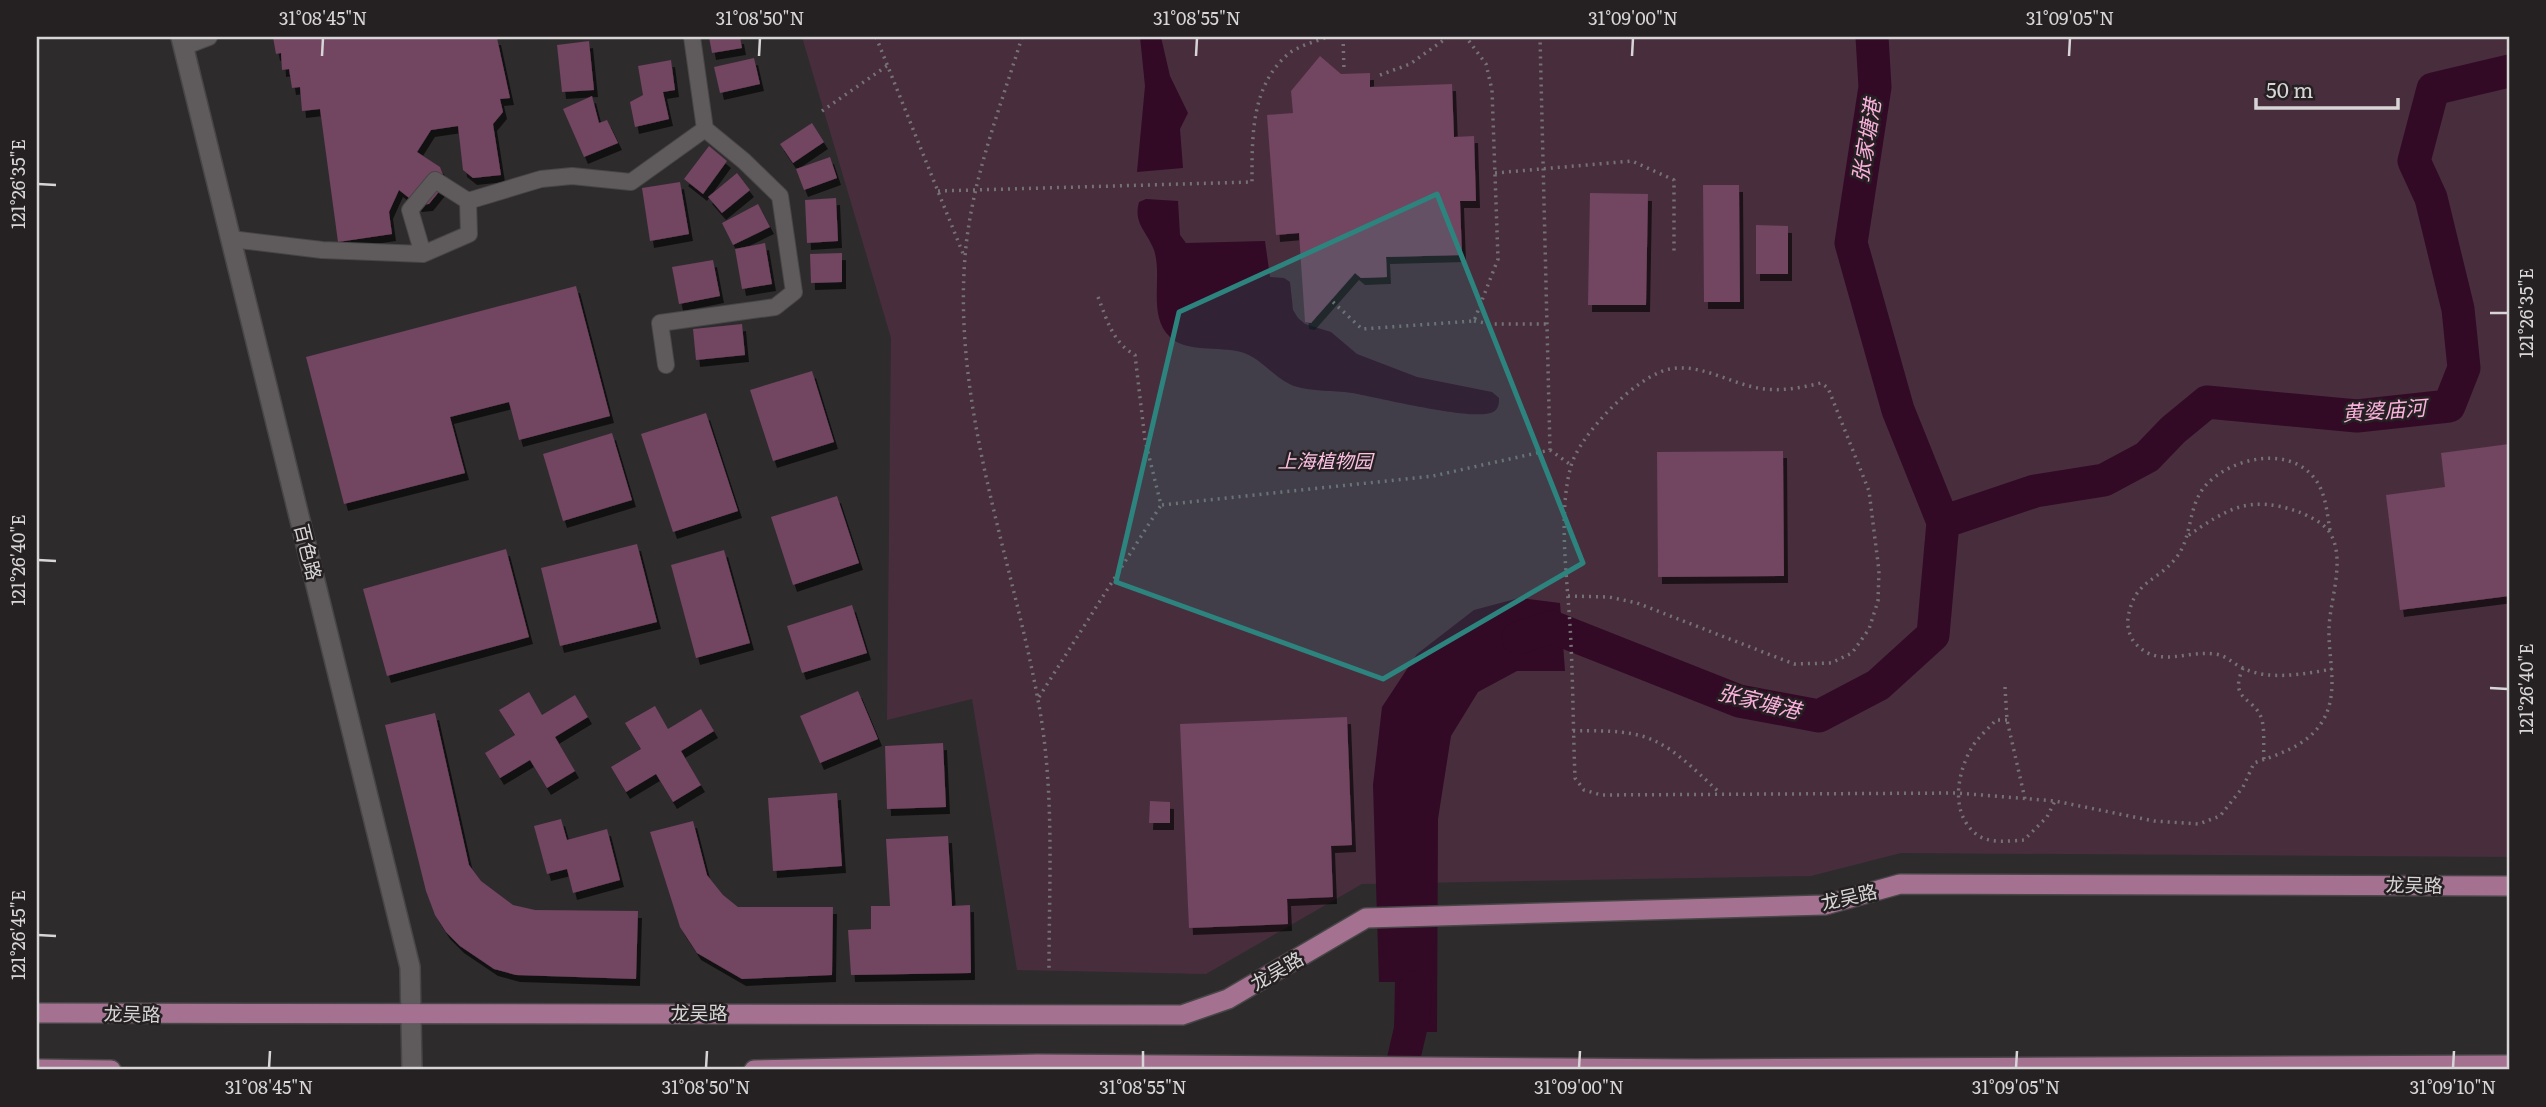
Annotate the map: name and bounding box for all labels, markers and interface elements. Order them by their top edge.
text: 31°08'45"N [279,4,367,31]
text: 31°08'50"N [715,4,805,31]
text: 31°08'55"N [1153,4,1241,31]
text: 31°09'00"N [1588,4,1678,31]
text: 31°09'05"N [2026,4,2114,31]
scale bar [2256,66,2397,110]
text: 50 m [2266,73,2313,104]
water label: 张家塘港 [1843,94,1887,185]
text: 121°26'35"E [4,139,31,229]
text: 121°26'35"E [2512,268,2539,358]
water label: 黄婆庙河 [2341,390,2431,427]
park label: 上海植物园 [1277,446,1375,474]
text: 121°26'40"E [4,514,31,606]
street label: 百色路 [288,521,329,583]
text: 121°26'40"E [2512,643,2539,735]
water label: 张家塘港 [1715,674,1807,726]
street label: 龙吴路 [2385,870,2443,898]
street label: 龙吴路 [1818,876,1880,916]
text: 121°26'45"E [4,890,31,980]
street label: 龙吴路 [1245,944,1308,997]
street label: 龙吴路 [670,998,728,1026]
street label: 龙吴路 [103,999,161,1027]
text: 31°08'45"N [225,1073,313,1100]
text: 31°08'50"N [661,1073,751,1100]
text: 31°08'55"N [1099,1073,1187,1100]
text: 31°09'00"N [1534,1073,1624,1100]
text: 31°09'05"N [1972,1073,2060,1100]
text: 31°09'10"N [2410,1073,2496,1100]

